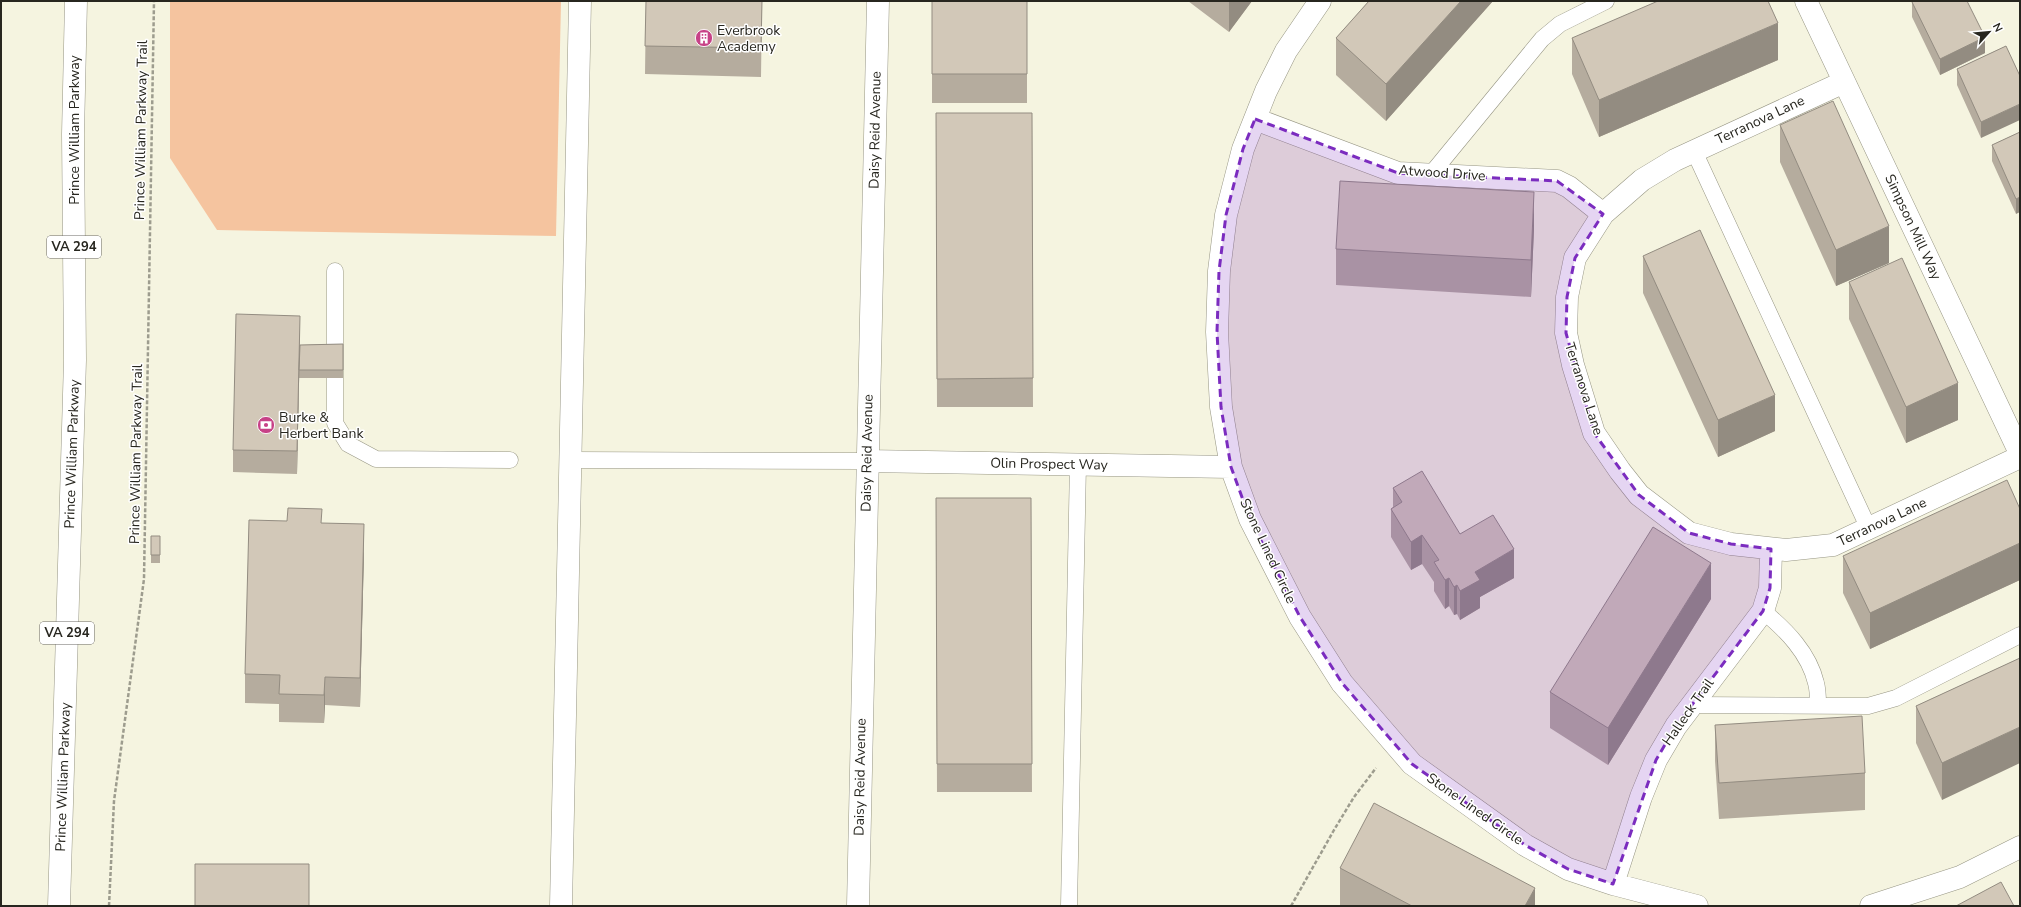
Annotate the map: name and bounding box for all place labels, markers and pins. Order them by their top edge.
place label: Everbrook Academy [717,21,781,56]
building icon: Everbrook Academy [694,28,714,48]
place label: Burke & Herbert Bank [279,408,364,443]
bank icon: Burke & Herbert Bank [256,415,276,435]

